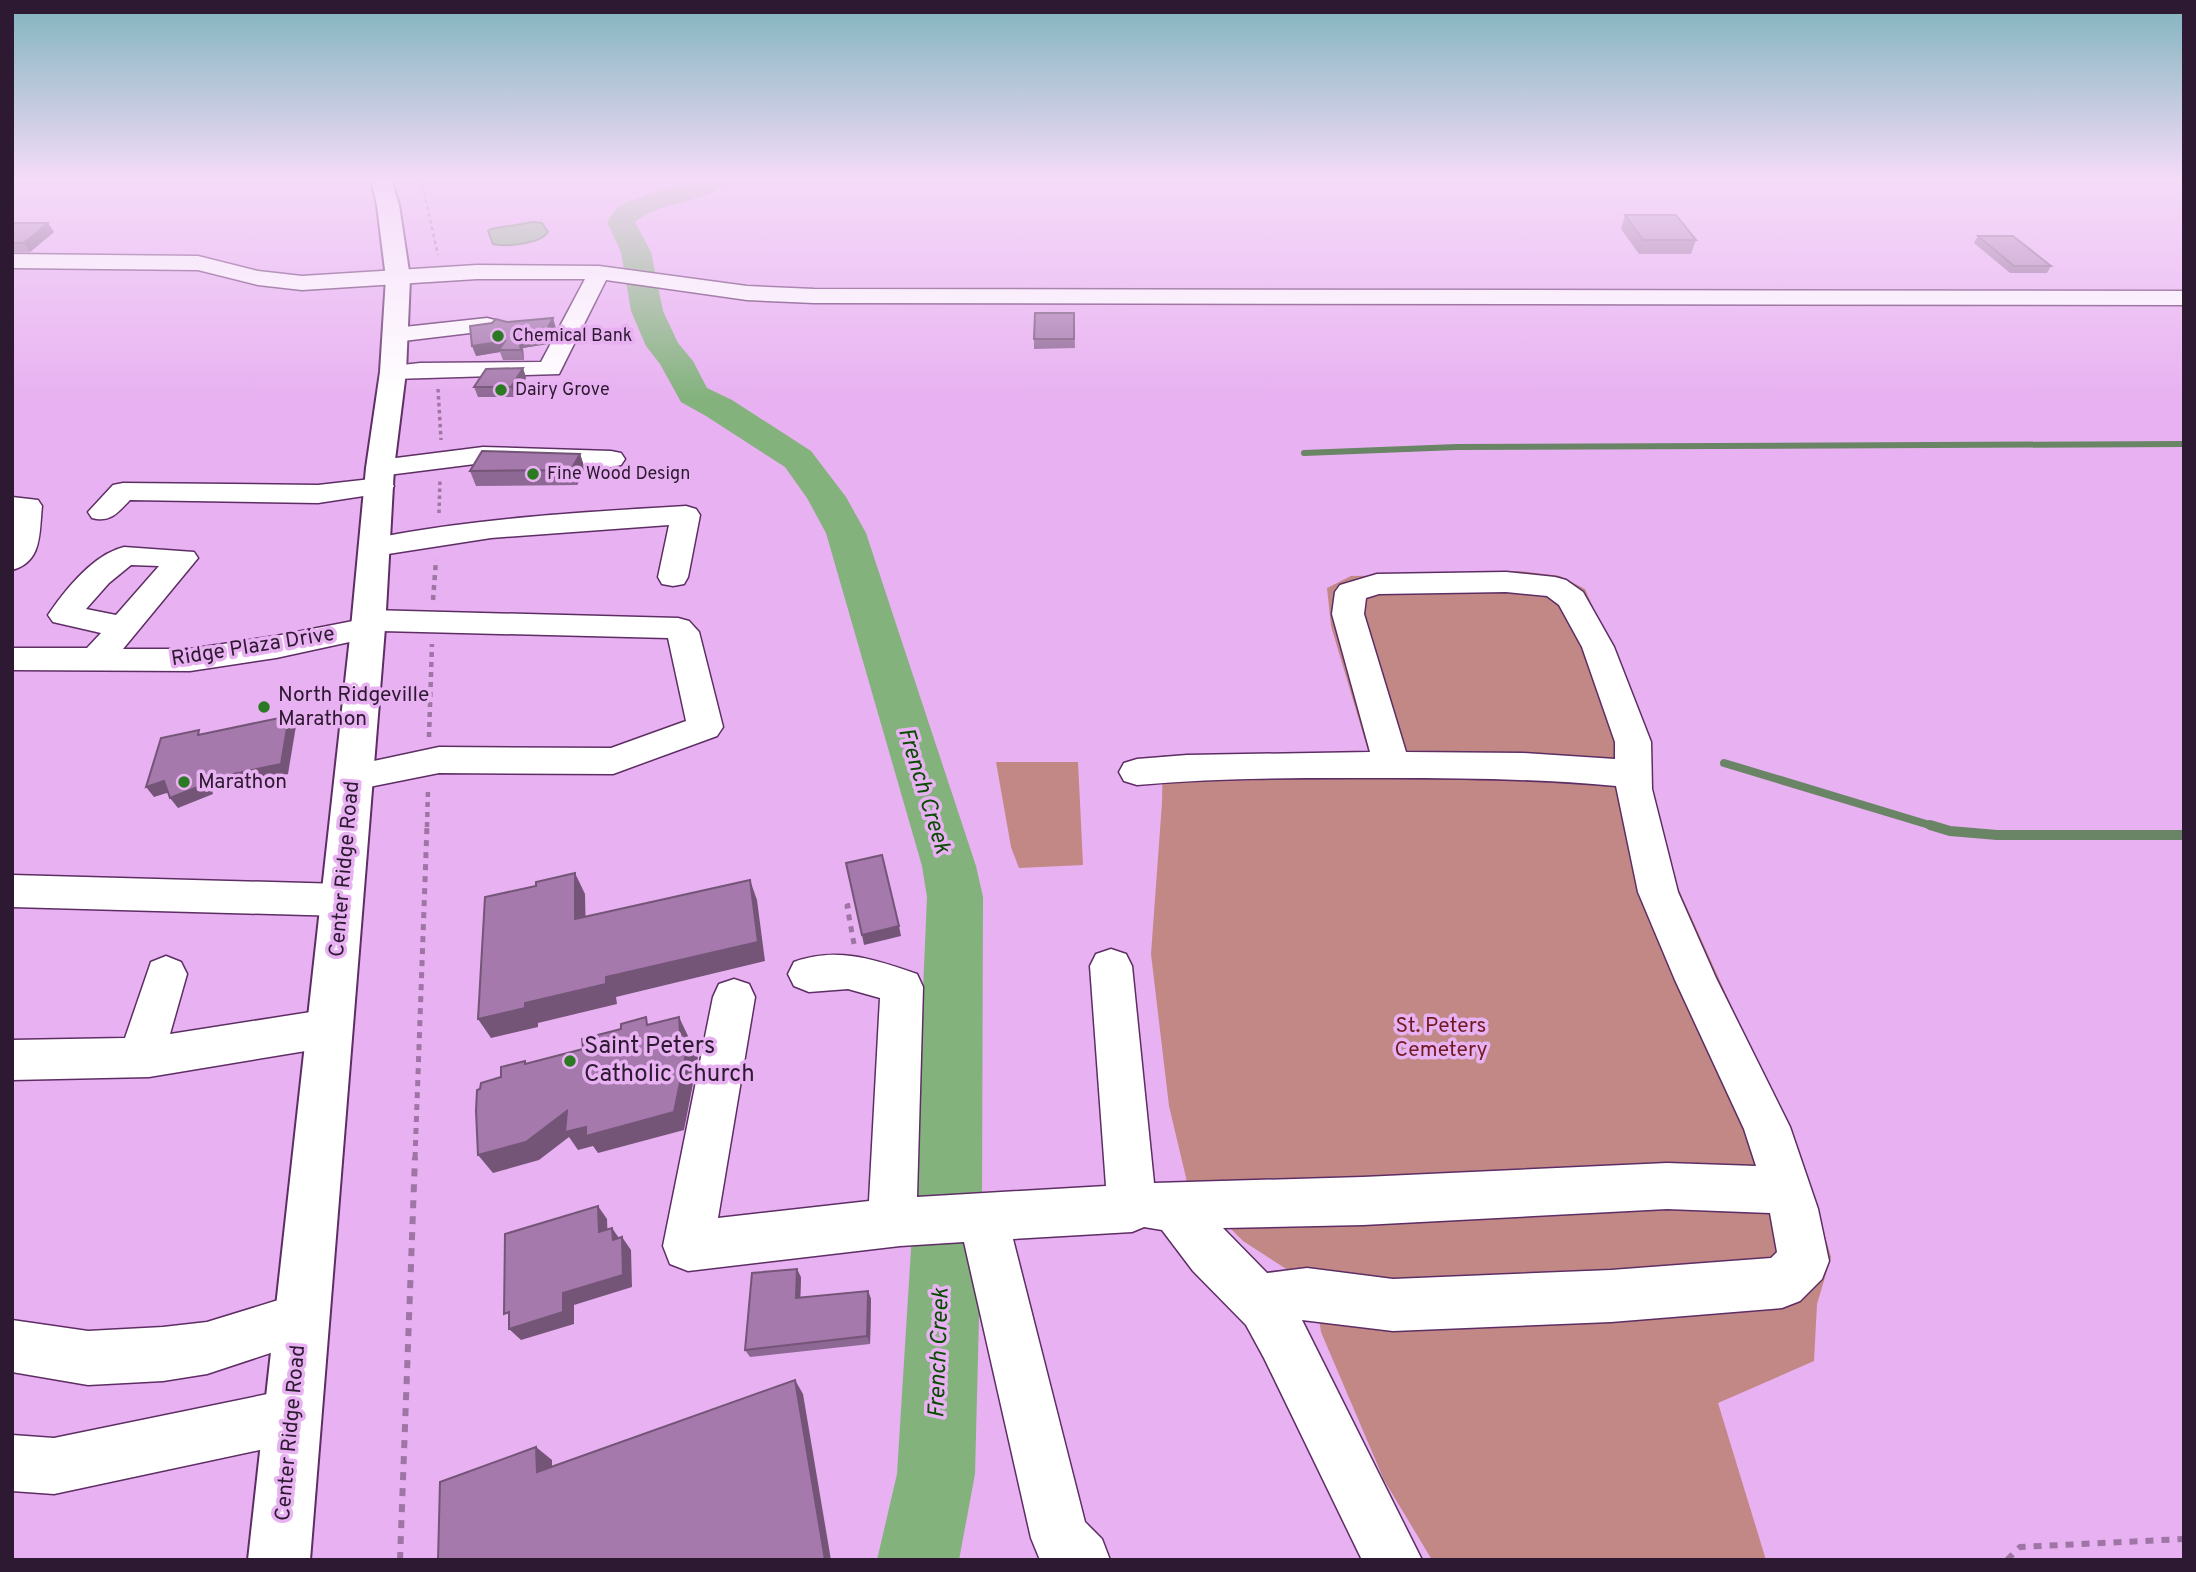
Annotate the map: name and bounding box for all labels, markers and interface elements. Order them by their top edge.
place label: Chemical Bank [512,325,632,348]
marker: Chemical Bank [490,328,506,344]
place label: Dairy Grove [515,379,610,402]
marker: Dairy Grove [493,382,509,398]
place label: Fine Wood Design [547,463,690,486]
marker: Fine Wood Design [525,466,541,482]
street label: Ridge Plaza Drive [169,621,337,673]
place label: North Ridgeville Marathon [278,682,429,733]
marker: North Ridgeville Marathon [256,699,272,715]
water label: French Creek [890,725,956,858]
place label: Marathon [198,769,287,796]
marker: Marathon [176,774,192,790]
street label: Center Ridge Road [324,780,366,958]
park label: St. Peters Cemetery [1394,1013,1488,1064]
place label: Saint Peters Catholic Church [584,1032,755,1090]
marker: Saint Peters Catholic Church [562,1053,578,1069]
water label: French Creek [923,1287,957,1419]
street label: Center Ridge Road [270,1344,312,1522]

